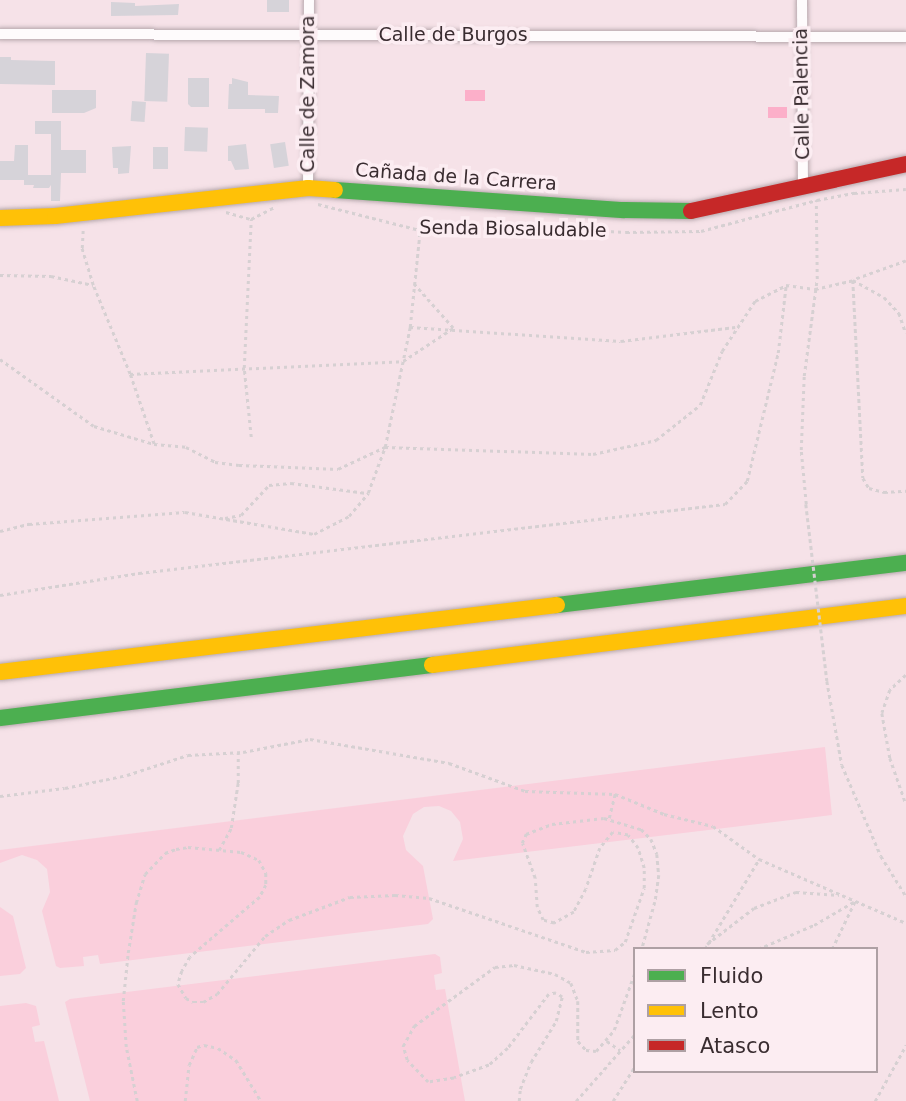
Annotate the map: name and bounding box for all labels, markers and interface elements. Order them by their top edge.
street label: Calle de Zamora [297,15,319,173]
street label: Calle de Burgos [378,24,528,46]
street label: Calle Palencia [789,28,815,160]
street label: Cañada de la Carrera [354,159,558,195]
street label: Senda Biosaludable [419,216,607,242]
legend [633,947,878,1073]
text: Fluido [700,964,763,988]
text: Lento [700,999,759,1023]
text: Atasco [700,1034,770,1058]

